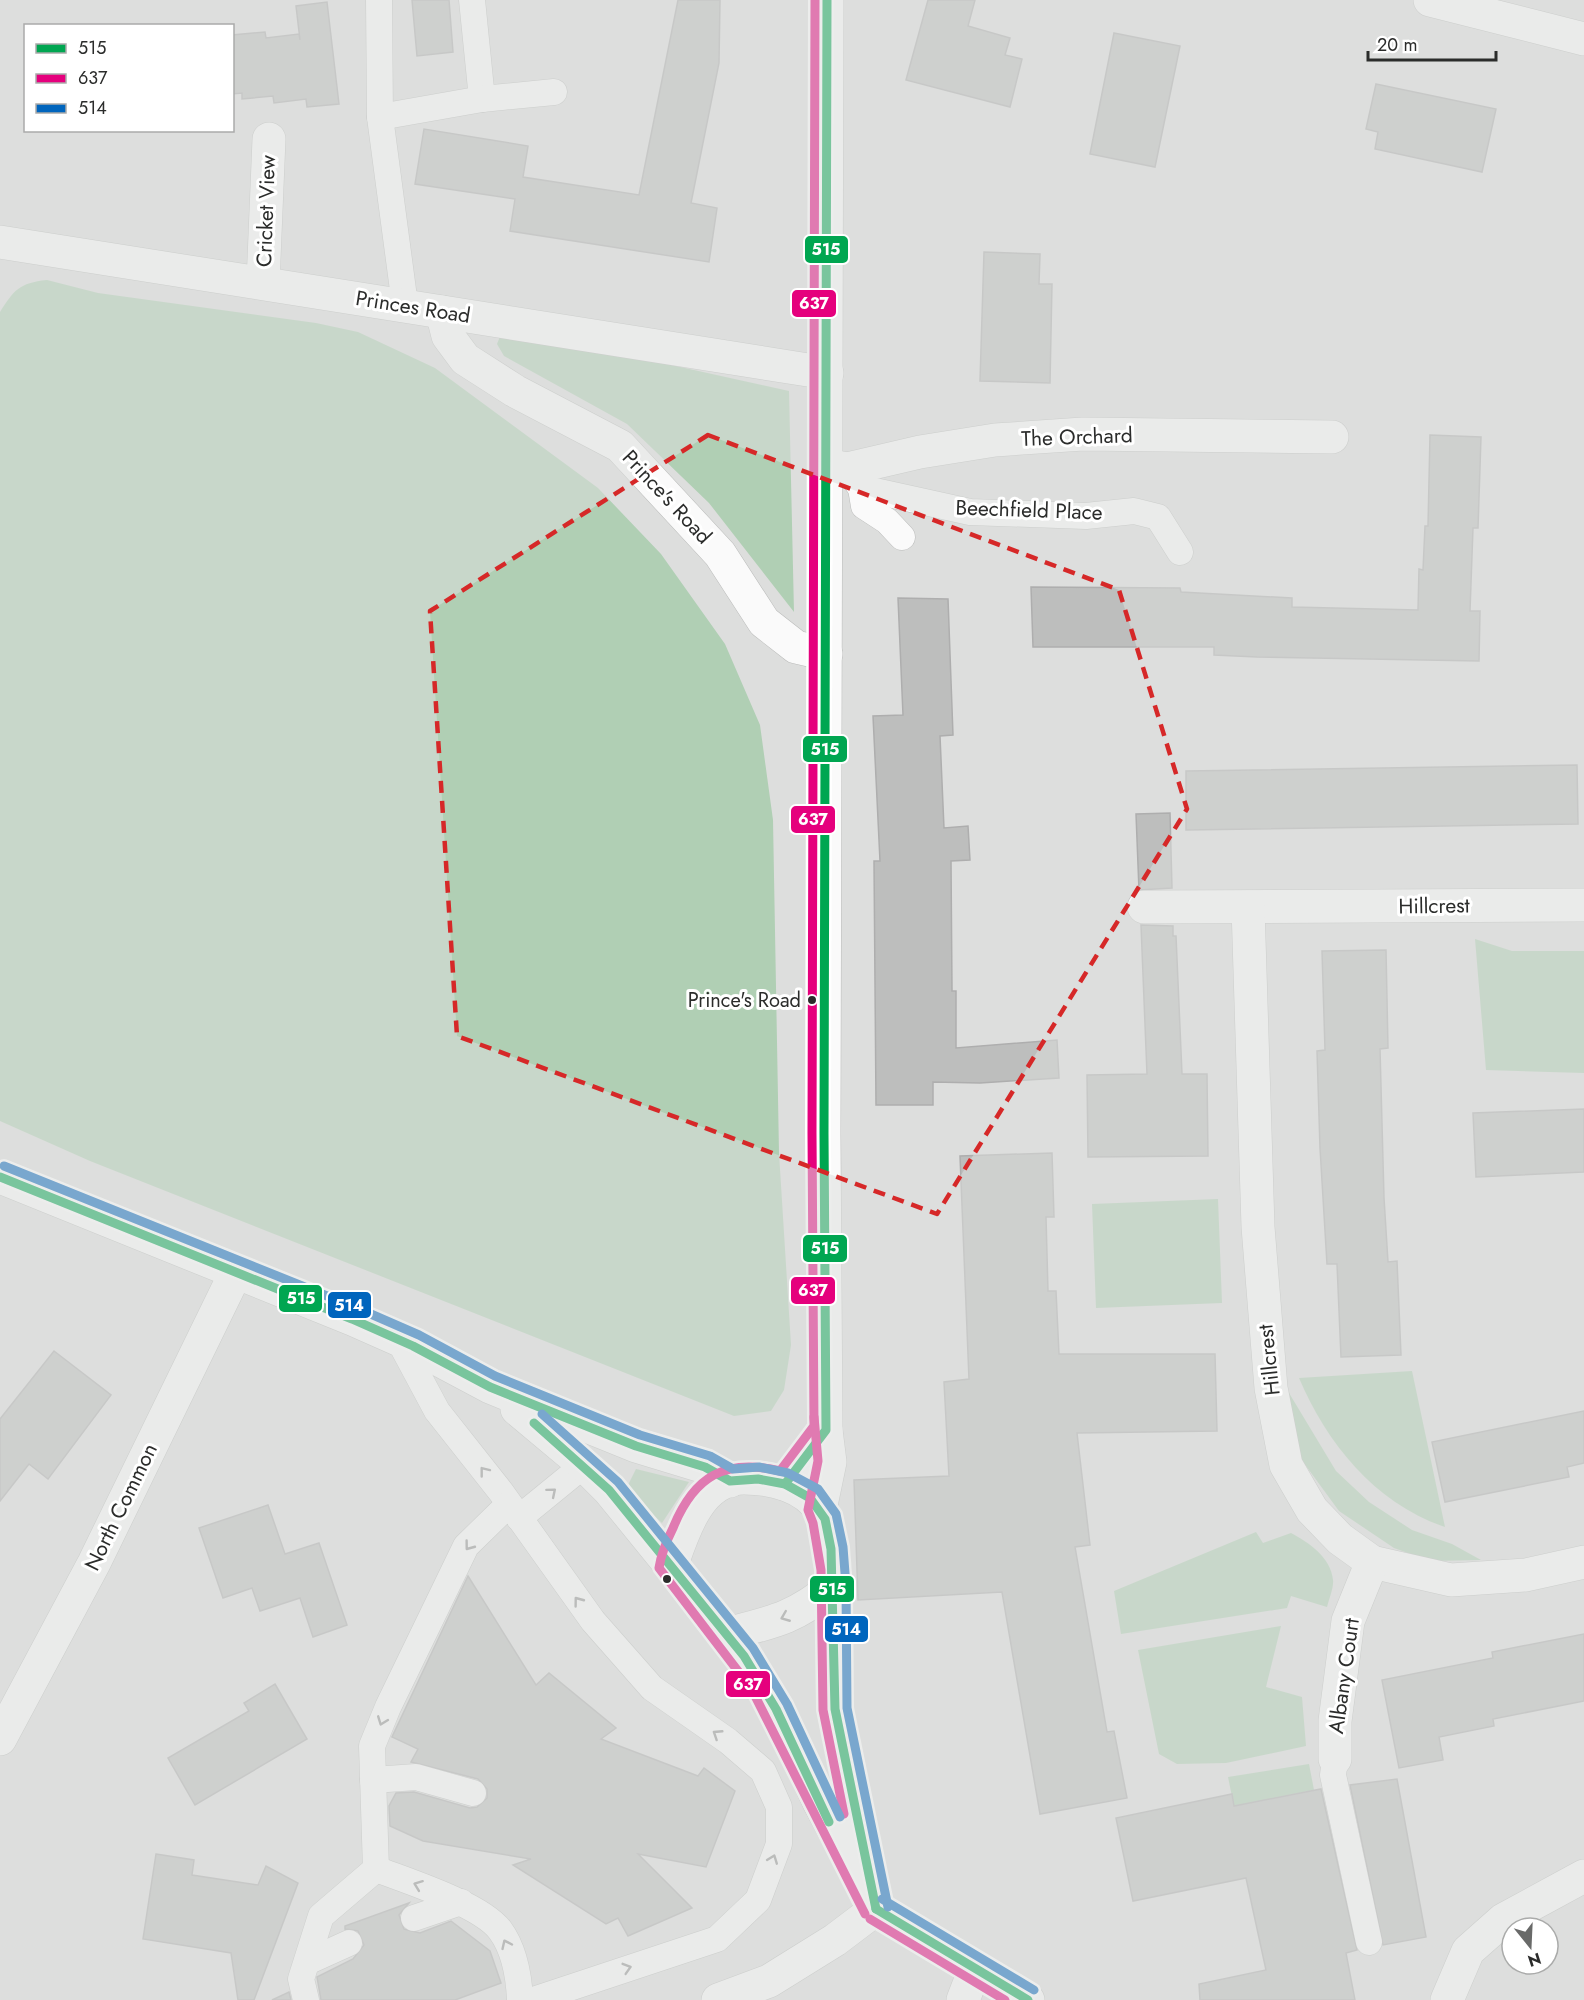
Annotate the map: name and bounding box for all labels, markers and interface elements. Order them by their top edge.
legend [24,24,234,132]
scale bar [1368,24,1496,62]
text: 20 m [1377,32,1417,58]
text: 515 [78,35,106,61]
text: 637 [78,65,108,91]
text: 514 [78,95,107,121]
street label: Cricket View [249,154,283,268]
line badge: 515 [804,235,849,264]
text: 515 [812,238,840,261]
street label: Princes Road [354,283,472,331]
line badge: 637 [791,289,837,318]
text: 637 [799,292,829,315]
street label: The Orchard [1021,420,1133,454]
street label: Prince's Road [615,443,719,551]
street label: Beechfield Place [955,492,1103,528]
line badge: 515 [802,735,848,763]
text: 515 [811,738,839,761]
line badge: 637 [790,805,836,834]
text: 637 [798,808,828,831]
street label: Hillcrest [1398,890,1470,922]
place label: Prince's Road [688,986,801,1015]
marker: Prince's Road [806,994,818,1006]
line badge: 515 [802,1234,848,1263]
text: 515 [811,1237,839,1260]
line badge: 637 [790,1276,836,1305]
text: 637 [798,1279,828,1302]
line badge: 515 [278,1284,323,1313]
text: 515 [287,1287,315,1310]
line badge: 514 [327,1291,372,1319]
text: 514 [334,1294,364,1317]
street label: Hillcrest [1250,1323,1288,1397]
street label: North Common [77,1438,165,1576]
one-way arrow [481,1467,492,1478]
one-way arrow [545,1488,556,1499]
one-way arrow [465,1539,476,1550]
unlabelled marker [661,1573,673,1585]
line badge: 515 [809,1575,855,1603]
text: 515 [818,1578,846,1601]
one-way arrow [574,1596,585,1607]
one-way arrow [781,1610,792,1622]
line badge: 514 [824,1615,869,1643]
street label: Albany Court [1321,1616,1367,1736]
text: 514 [831,1618,861,1641]
line badge: 637 [725,1670,771,1698]
text: 637 [733,1673,763,1696]
one-way arrow [377,1715,390,1725]
one-way arrow [713,1730,723,1742]
one-way arrow [766,1854,778,1865]
one-way arrow [414,1880,425,1892]
north arrow [1500,1916,1560,1976]
one-way arrow [502,1940,514,1951]
text: N [1525,1947,1544,1973]
one-way arrow [621,1963,631,1975]

